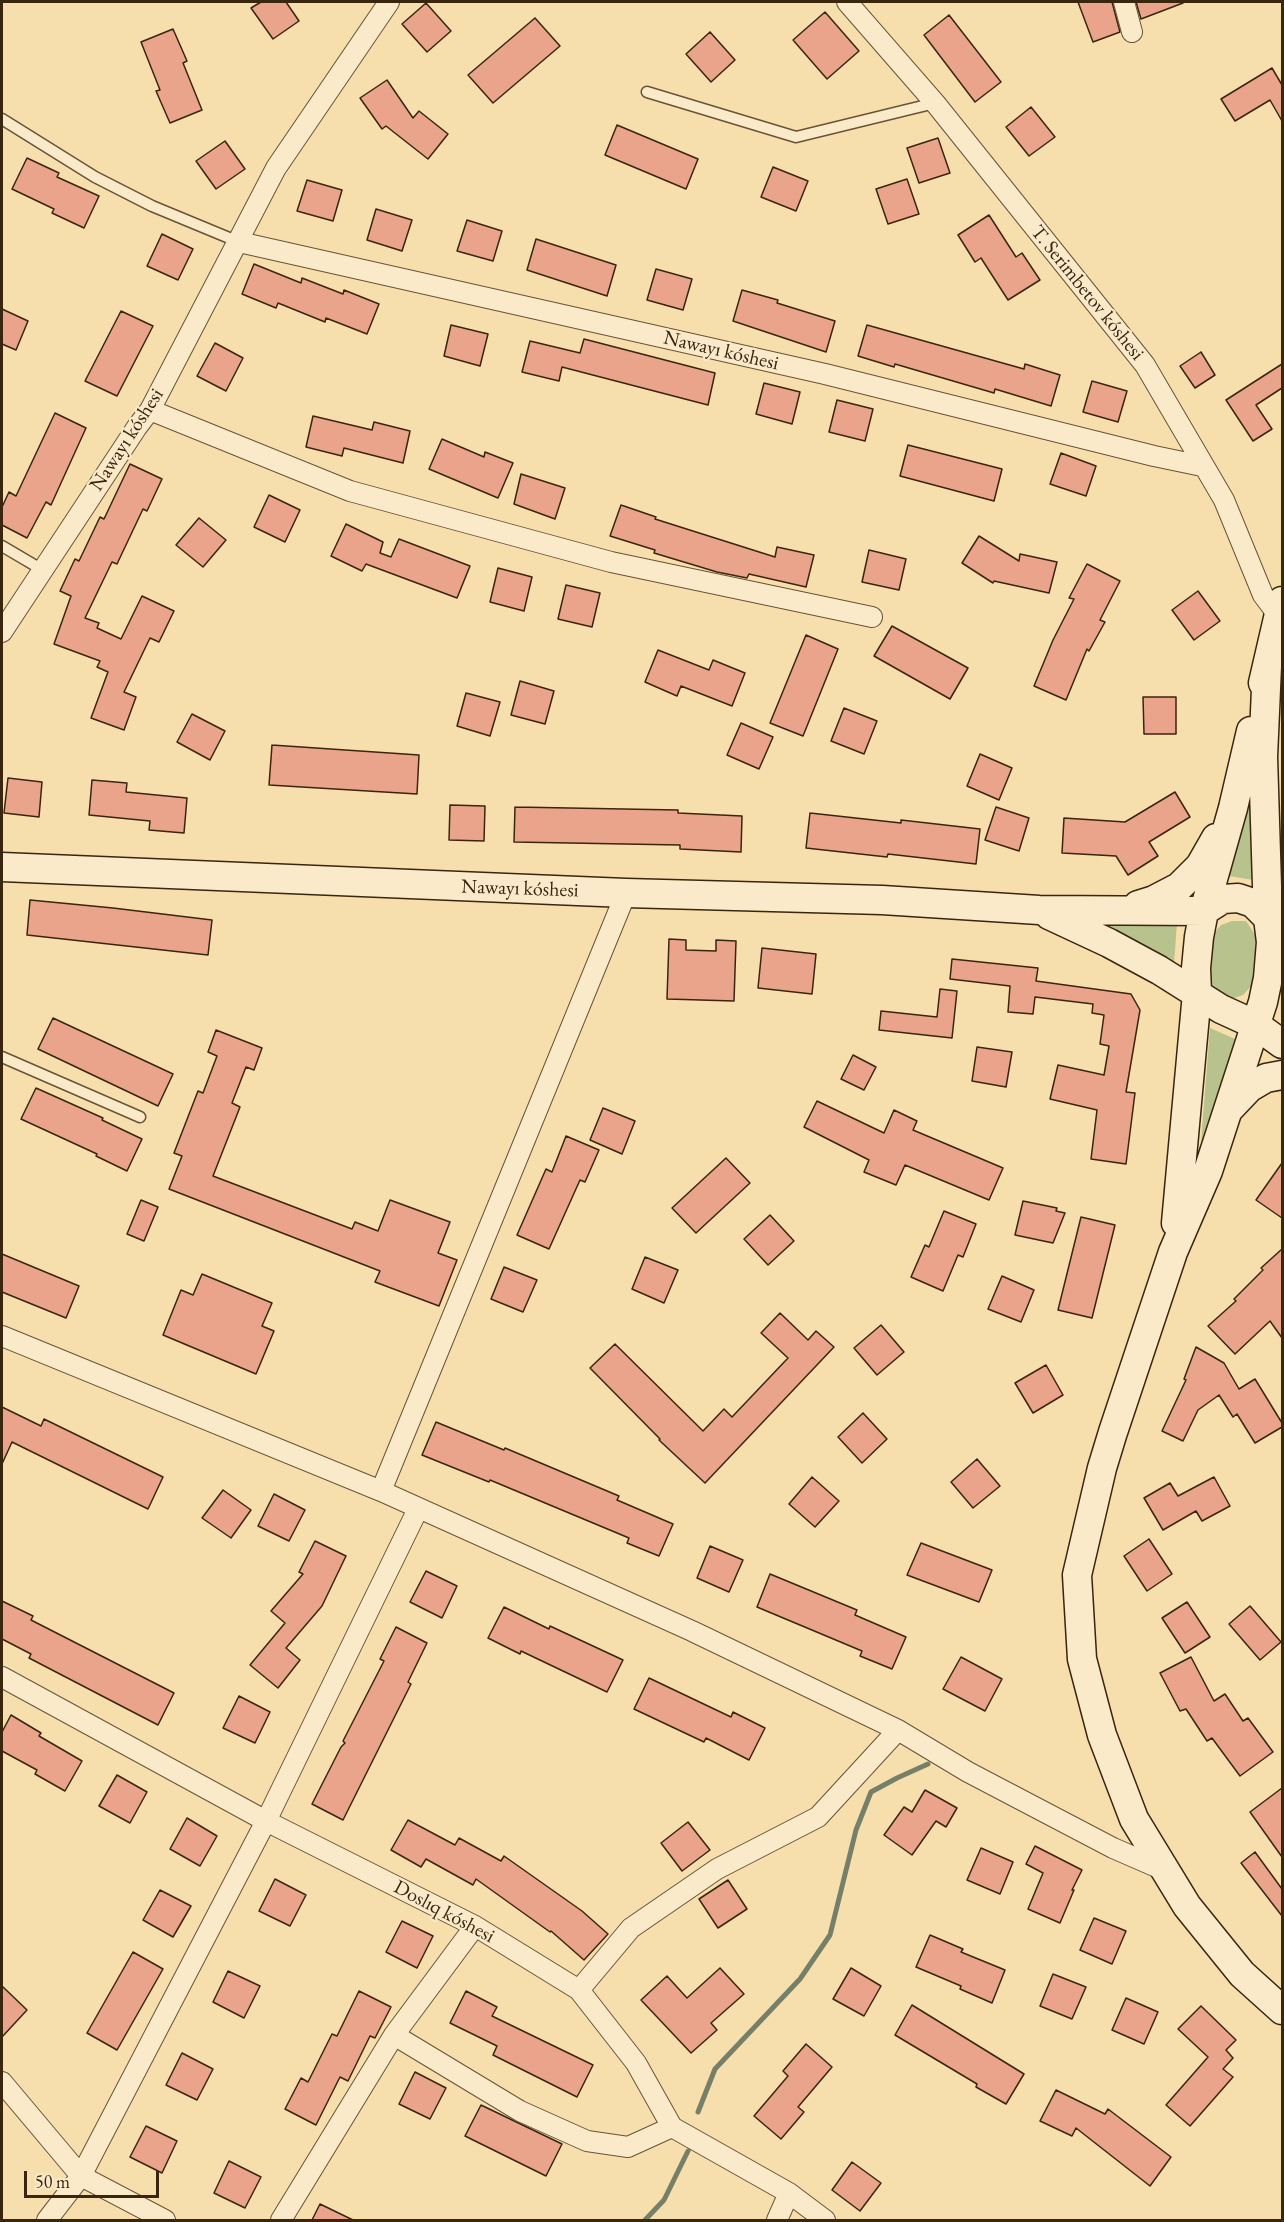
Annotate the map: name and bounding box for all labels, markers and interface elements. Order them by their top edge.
street label: T. Serimbetov kóshesi [1025,221,1149,365]
street label: Nawayı kóshesi [661,326,781,376]
street label: Nawayı kóshesi [85,384,169,496]
street label: Nawayı kóshesi [461,875,579,903]
street label: Doslıq kóshesi [389,1875,499,1949]
scale bar [27,2159,162,2197]
text: 50 m [35,2170,70,2193]

